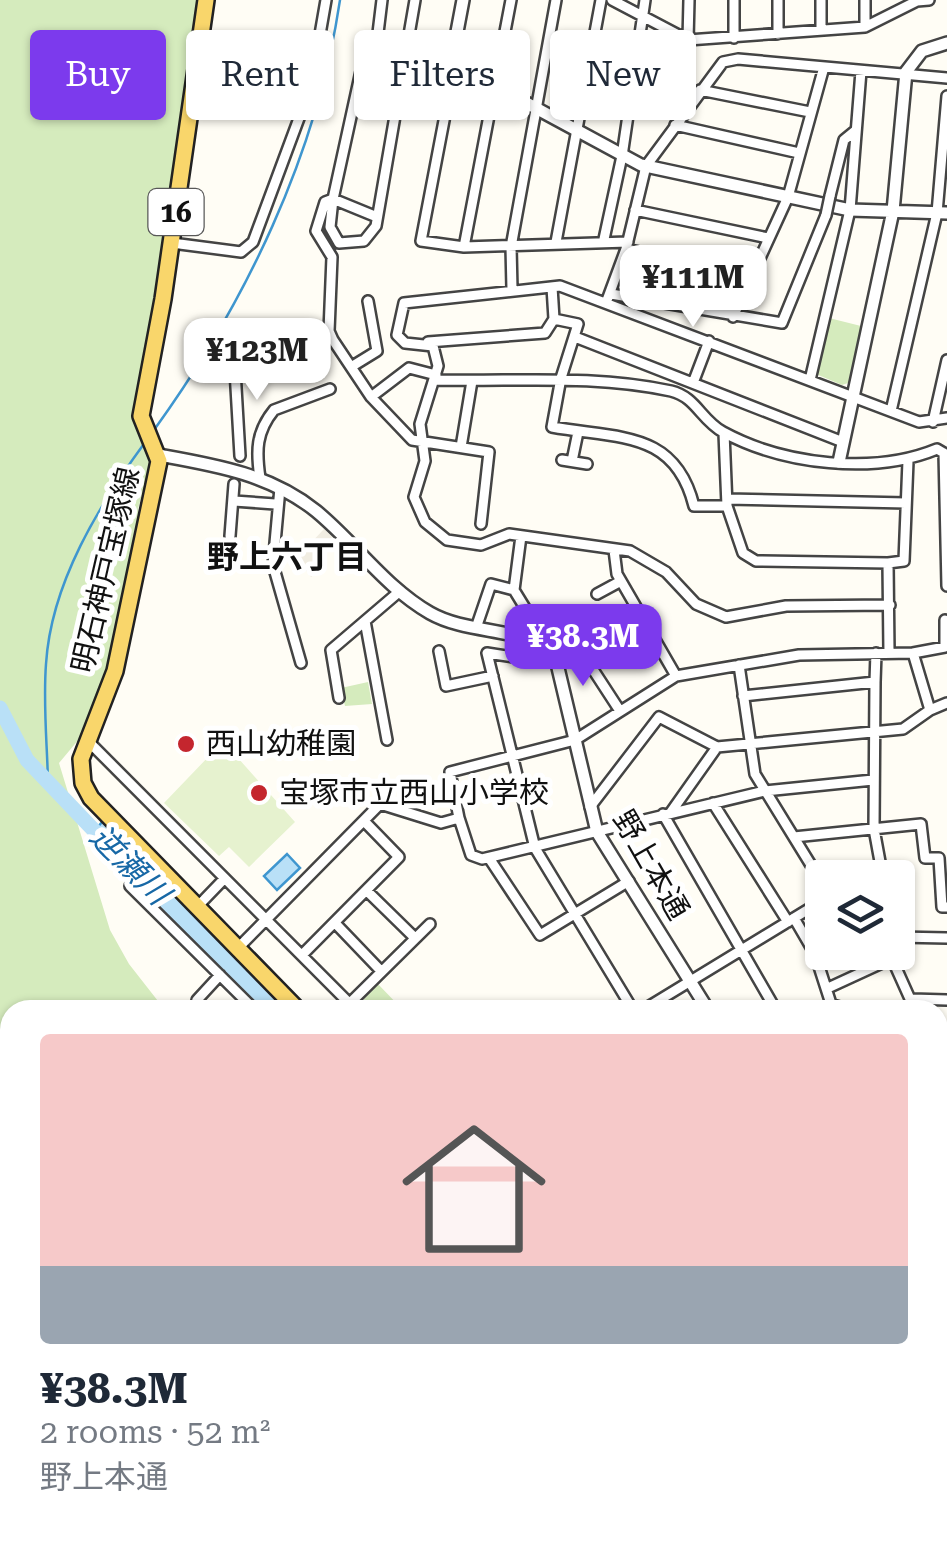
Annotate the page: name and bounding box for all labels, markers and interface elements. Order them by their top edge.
chip: Buy [30,30,166,120]
chip: Rent [186,30,334,120]
chip: Filters [354,30,530,120]
chip: New [550,30,696,120]
road number: 16 [148,189,204,235]
pin: ¥111M [623,245,763,330]
text: ¥111M [642,258,744,296]
pin: ¥123M [187,318,327,403]
text: ¥123M [206,331,308,369]
street label: 明石神戸宝塚線 [65,464,146,676]
district label: 野上六丁目 [207,538,367,576]
pin: ¥38.3M [502,604,664,689]
text: ¥38.3M [527,617,639,655]
place label: 西山幼稚園 [206,726,356,761]
marker: 西山幼稚園 [175,733,197,755]
place label: 宝塚市立西山小学校 [279,775,549,810]
marker: 宝塚市立西山小学校 [248,782,270,804]
street label: 野上本通 [606,804,697,925]
water label: 逆瀬川 [83,818,179,914]
map controls [805,860,915,970]
button: layers [805,860,915,970]
icon: home [384,1099,564,1279]
text: ¥38.3M [40,1364,188,1413]
text: 2 rooms · 52 m² [40,1413,270,1451]
text: 野上本通 [40,1458,168,1496]

